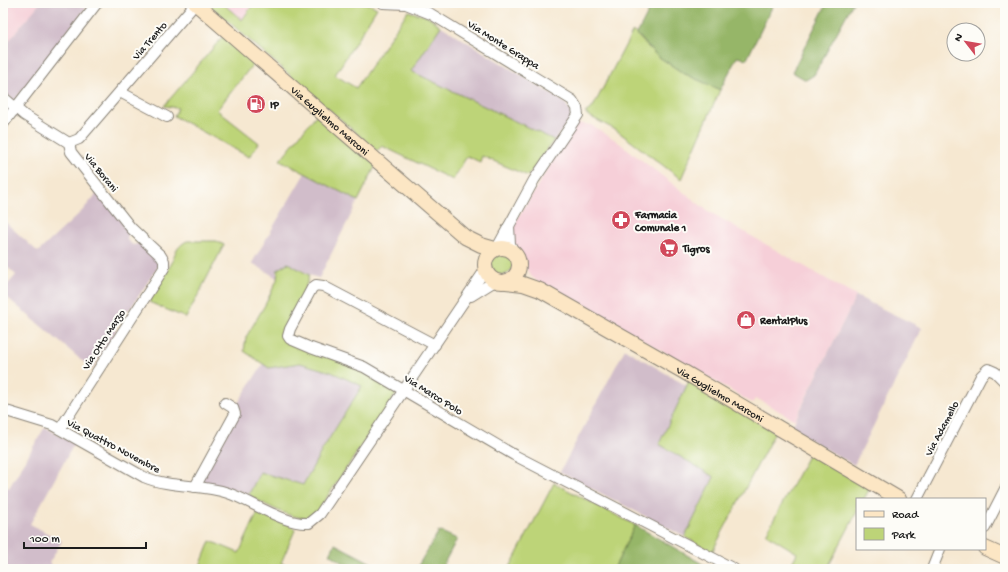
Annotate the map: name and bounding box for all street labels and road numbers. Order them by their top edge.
street label: Via Monte Grappa [464,18,542,73]
street label: Via Trento [130,20,170,64]
street label: Via Guglielmo Marconi [287,84,370,159]
street label: Via Borani [81,151,120,195]
street label: Via Otto Marzo [80,308,129,373]
street label: Via Guglielmo Marconi [673,364,765,426]
street label: Via Marco Polo [401,372,465,419]
street label: Via Adamello [923,399,962,459]
street label: Via Quattro Novembre [64,417,162,477]

